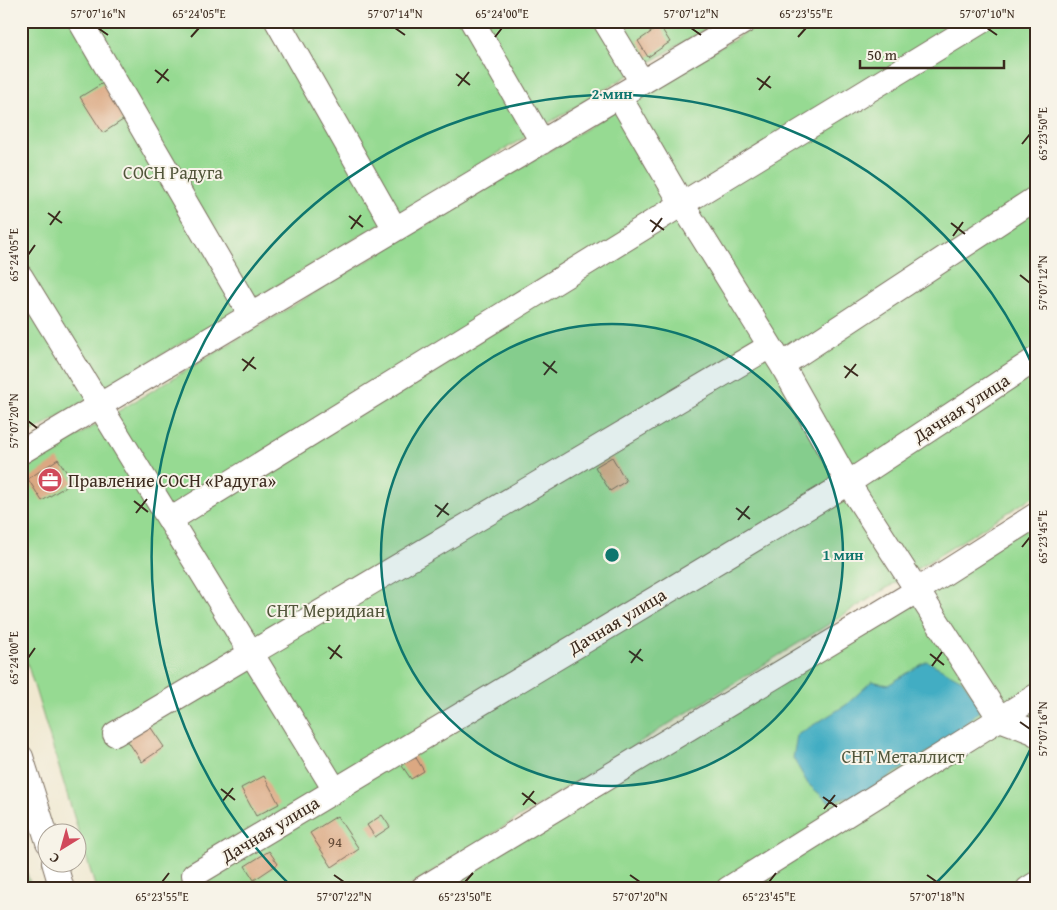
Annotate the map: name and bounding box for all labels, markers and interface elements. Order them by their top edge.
text: 57°07'16"N [70,5,126,22]
text: 65°24'05"E [172,5,226,22]
text: 57°07'14"N [367,5,423,22]
text: 65°24'00"E [475,5,529,22]
text: 57°07'12"N [663,5,719,22]
text: 65°23'55"E [779,5,833,22]
text: 57°07'10"N [959,5,1015,22]
scale bar [860,38,1003,70]
text: 50 m [867,44,898,65]
text: 2 мин [592,83,633,104]
text: 65°23'50"E [1034,107,1051,161]
park label: СОСН Радуга [123,159,223,186]
text: 65°24'05"E [5,228,22,282]
text: 57°07'12"N [1034,255,1051,311]
street label: Дачная улица [907,366,1015,450]
text: 57°07'20"N [5,393,22,449]
office icon: Правление СОСН «Радуга» [37,467,63,493]
place label: Правление СОСН «Радуга» [68,467,276,494]
text: 65°23'45"E [1034,510,1051,564]
text: 1 мин [823,544,864,565]
centre of rings [603,546,621,564]
street label: Дачная улица [562,581,672,662]
park label: СНТ Меридиан [267,597,385,624]
text: 65°24'00"E [5,631,22,685]
text: 57°07'16"N [1034,701,1051,757]
park label: СНТ Металлист [842,743,965,770]
street label: Дачная улица [215,789,325,870]
north arrow [38,822,88,872]
house number: 94 [328,831,342,852]
text: С [45,848,63,869]
text: 65°23'55"E [135,888,189,905]
text: 57°07'22"N [316,888,372,905]
text: 65°23'50"E [438,888,492,905]
text: 57°07'20"N [612,888,668,905]
text: 65°23'45"E [742,888,796,905]
text: 57°07'18"N [909,888,965,905]

